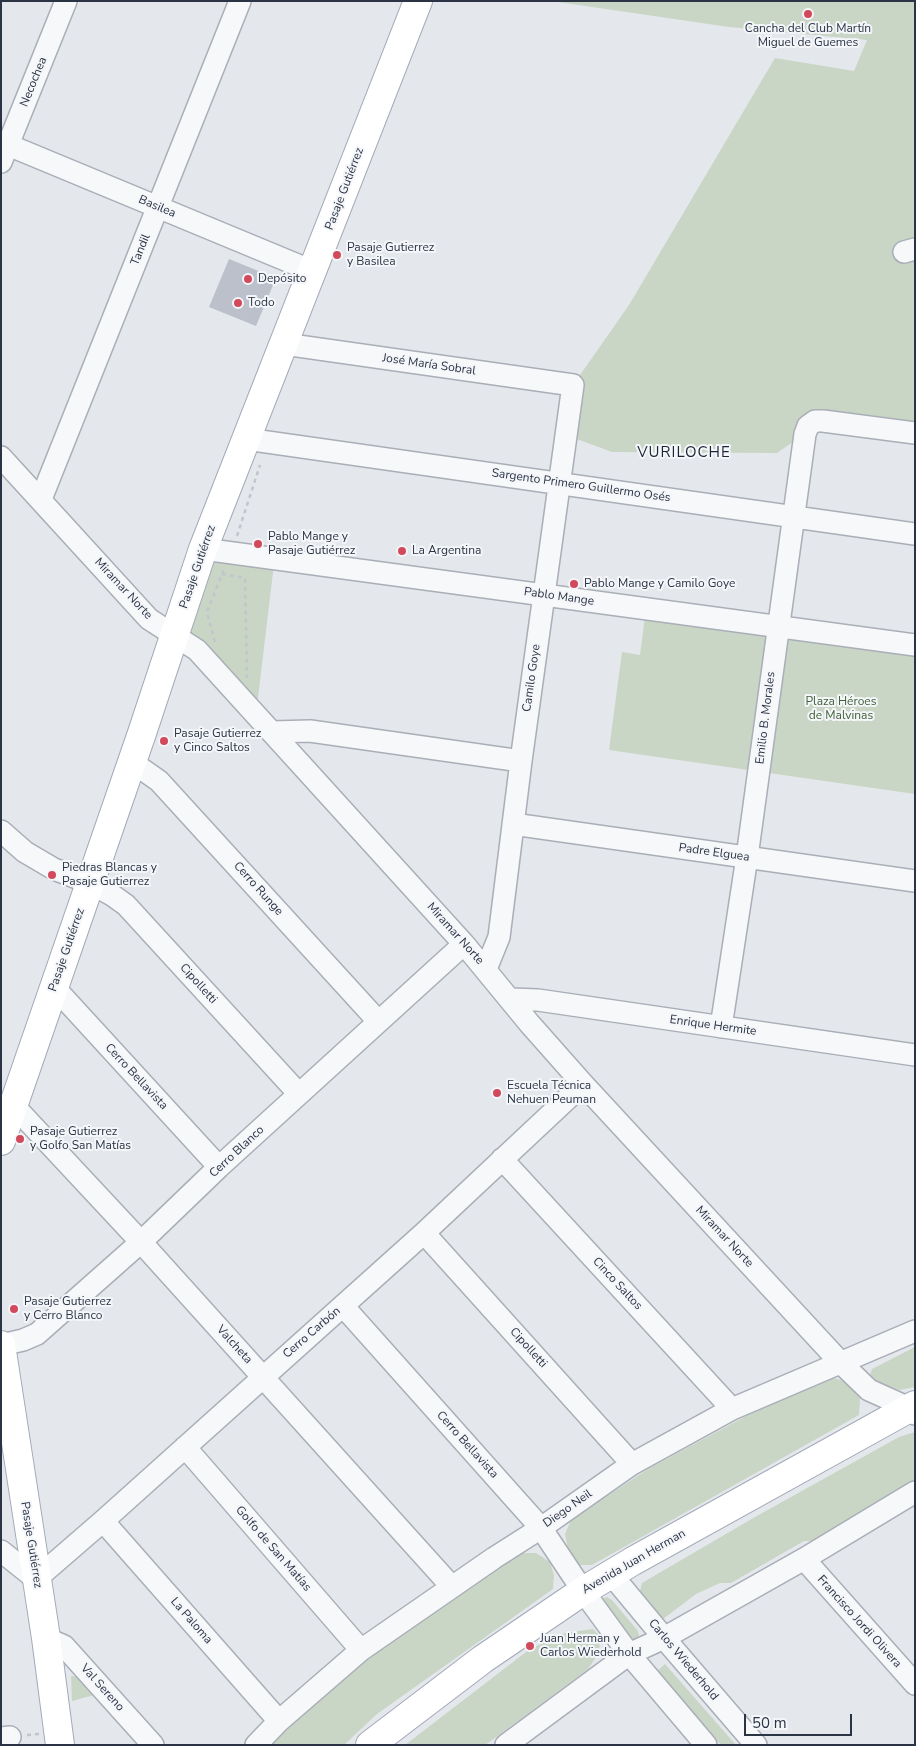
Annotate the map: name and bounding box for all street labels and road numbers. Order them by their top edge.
street label: Necochea [17,55,51,109]
street label: Pasaje Gutiérrez [323,146,367,232]
street label: Basilea [136,193,178,221]
street label: Tandil [128,232,154,268]
street label: José María Sobral [381,351,477,379]
street label: Sargento Primero Guillermo Osés [491,466,671,506]
street label: Pasaje Gutiérrez [177,523,219,611]
street label: Miramar Norte [91,555,155,623]
street label: Pablo Mange [523,585,595,609]
street label: Camilo Goye [520,643,544,713]
street label: Emilio B. Morales [753,671,779,765]
street label: Padre Elguea [678,841,750,865]
street label: Cerro Runge [230,859,286,919]
street label: Miramar Norte [423,900,487,968]
street label: Pasaje Gutiérrez [46,906,88,994]
street label: Cipolletti [176,961,220,1007]
street label: Enrique Hermite [669,1013,757,1039]
street label: Cerro Bellavista [102,1041,170,1113]
street label: Cerro Blanco [207,1123,267,1181]
street label: Miramar Norte [692,1203,756,1271]
street label: Cinco Saltos [589,1255,645,1313]
street label: Cerro Carbón [280,1304,344,1362]
street label: Valcheta [213,1323,255,1367]
street label: Cipolletti [506,1325,550,1371]
street label: Cerro Bellavista [433,1408,501,1482]
street label: Diego Neil [541,1487,595,1531]
street label: Pasaje Gutiérrez [17,1501,45,1589]
street label: Golfo de San Matías [232,1503,314,1595]
street label: Avenida Juan Herman [580,1526,688,1598]
street label: Francisco Jordi Olivera [814,1573,904,1671]
street label: La Paloma [167,1595,215,1647]
street label: Carlos Wiederhold [645,1616,721,1704]
street label: Val Sereno [77,1661,127,1715]

